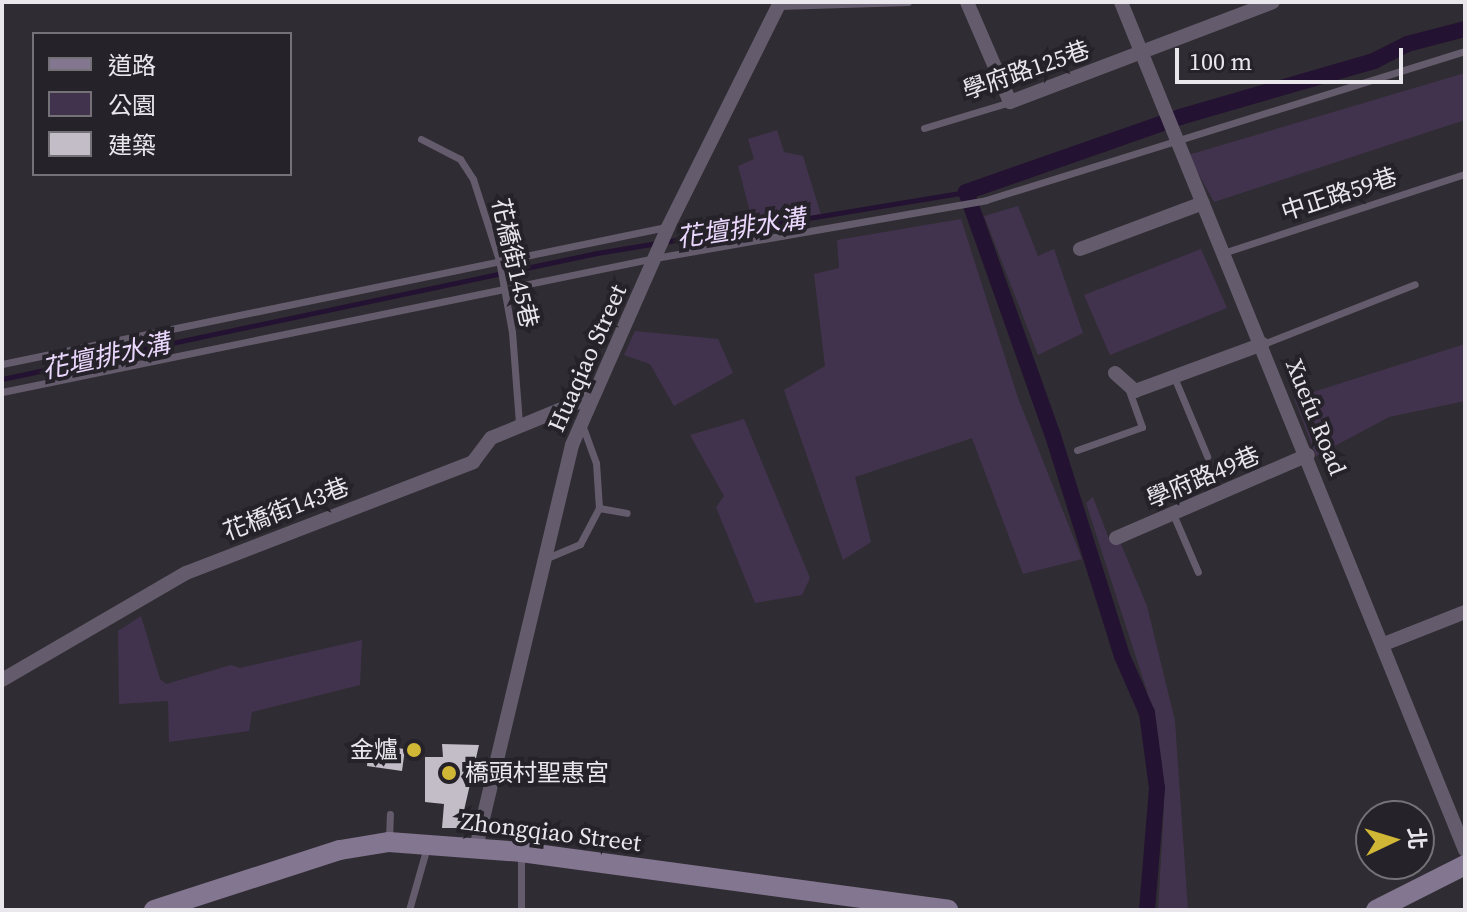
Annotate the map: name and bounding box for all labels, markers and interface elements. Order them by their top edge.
legend [32,32,292,176]
scale bar [1179,32,1407,82]
street label: 學府路125巷 [959,35,1093,105]
text: 100 m [1189,45,1252,78]
text: 道路 [108,49,156,82]
text: 公園 [108,89,156,122]
text: 建築 [108,129,156,162]
street label: 中正路59巷 [1277,162,1401,226]
street label: 花橋街145巷 [486,195,544,331]
water label: 花壇排水溝 [674,203,808,255]
street label: Huaqiao Street [542,280,632,436]
water label: 花壇排水溝 [39,328,173,386]
street label: Xuefu Road [1280,355,1352,479]
street label: 學府路49巷 [1142,440,1264,514]
street label: 花橋街143巷 [219,472,353,546]
place label: 金爐 [350,736,398,764]
marker: 金爐 [405,741,423,759]
place label: 橋頭村聖惠宮 [465,759,609,787]
marker: 橋頭村聖惠宮 [440,764,458,782]
north arrow [1355,800,1435,880]
street label: Zhongqiao Street [459,807,643,857]
text: 北 [1401,826,1433,850]

